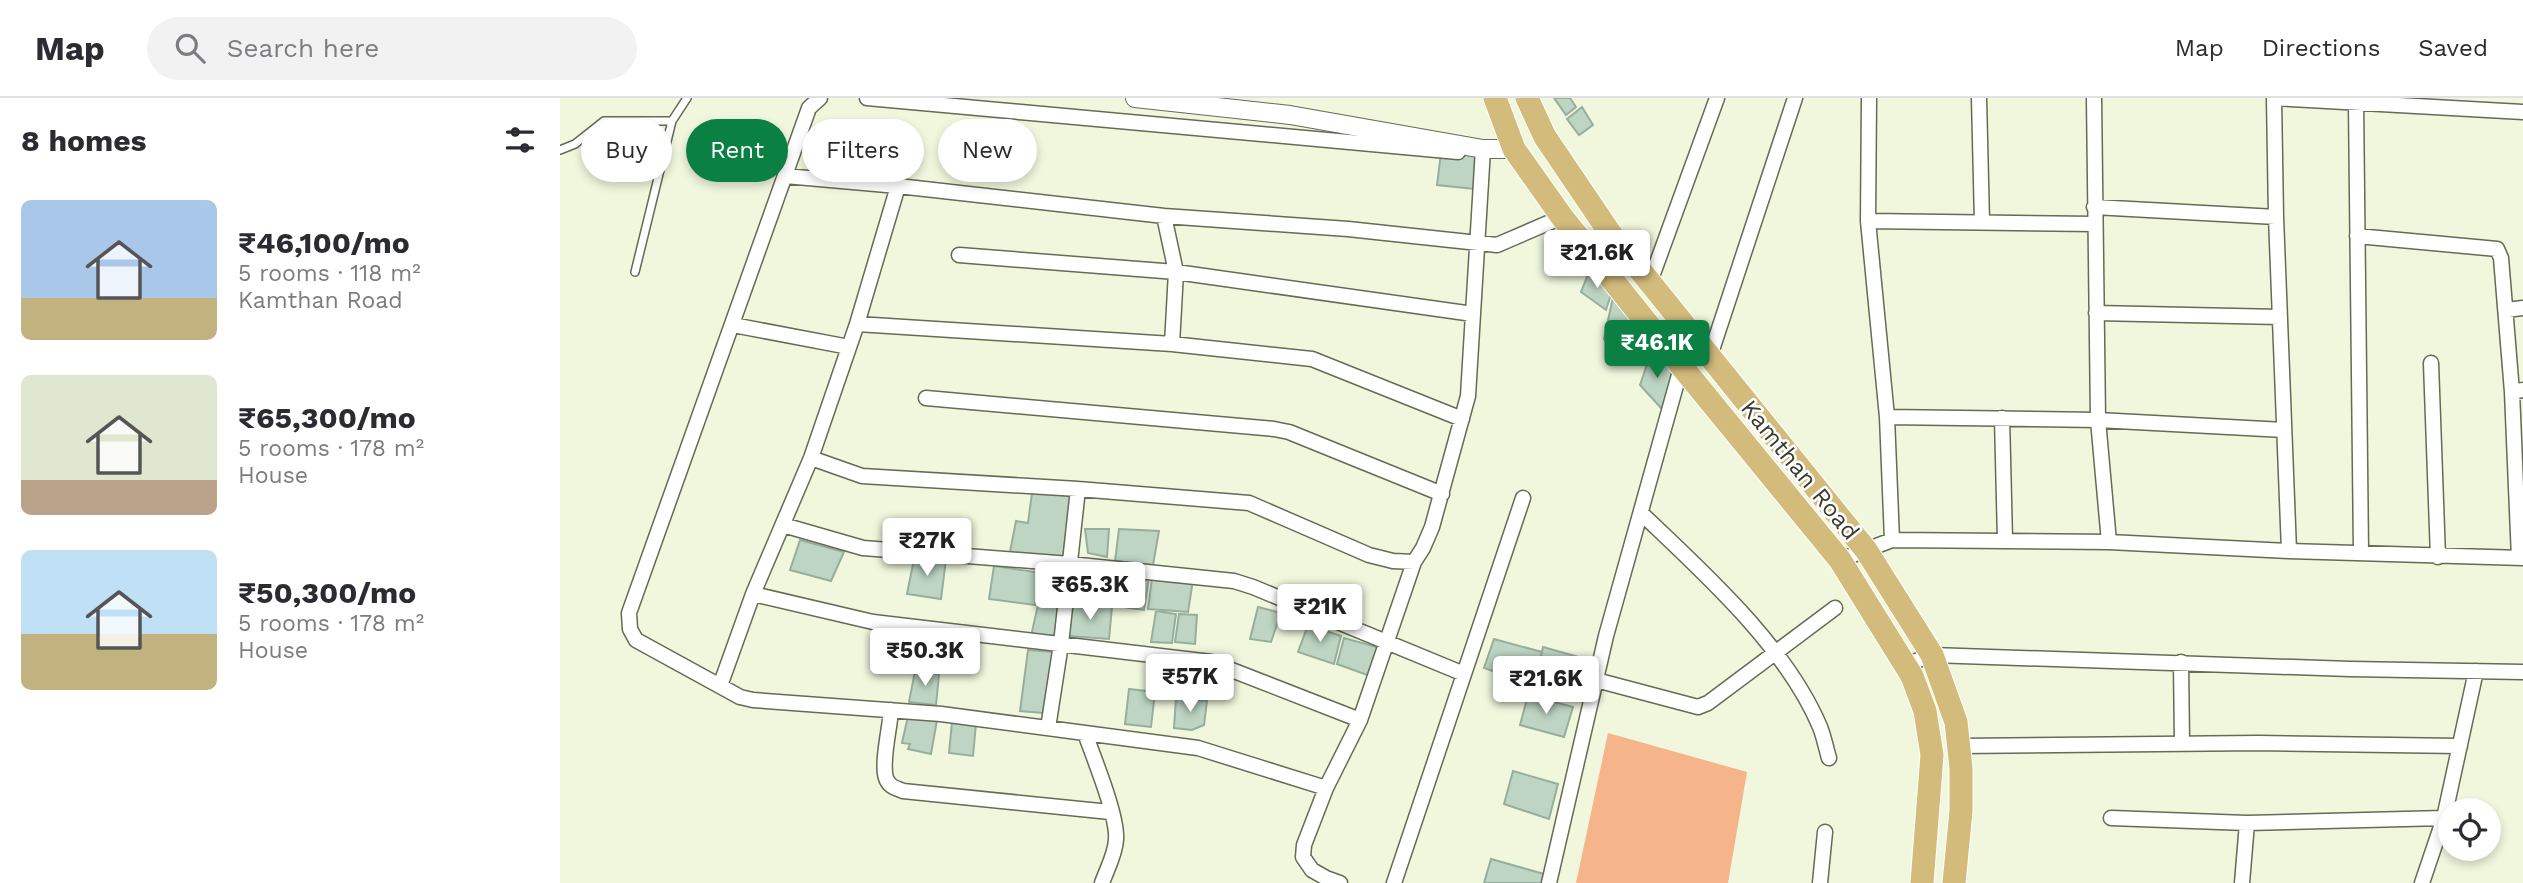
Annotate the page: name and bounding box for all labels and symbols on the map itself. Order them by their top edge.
pin: ₹21.6K [1540,230,1654,290]
pin: ₹46.1K [1600,320,1714,380]
street label: Kamthan Road [1735,394,1865,546]
pin: ₹27K [886,518,968,578]
pin: ₹65.3K [1033,562,1147,622]
pin: ₹21K [1279,584,1361,644]
pin: ₹50.3K [868,628,982,688]
pin: ₹57K [1149,654,1231,714]
pin: ₹21.6K [1489,656,1603,716]

